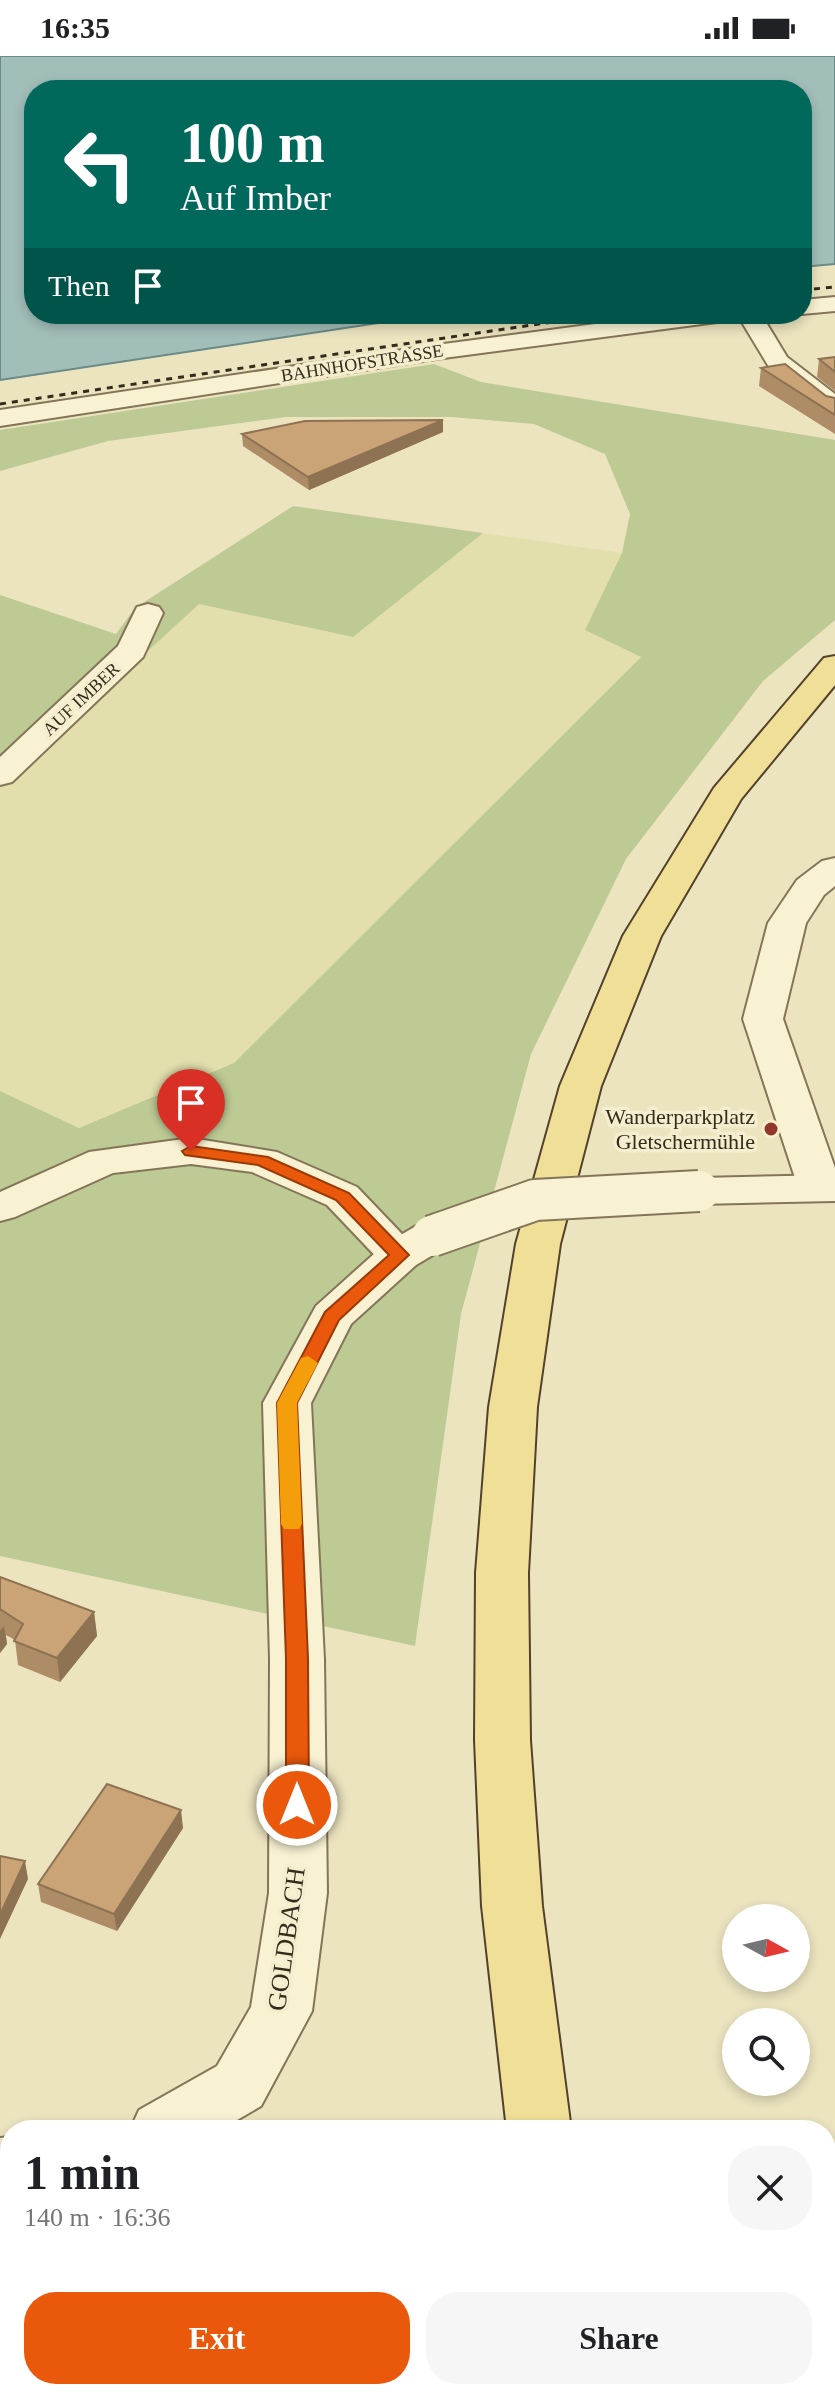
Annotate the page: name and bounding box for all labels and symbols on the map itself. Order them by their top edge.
street label: BAHNHOFSTRASSE [279,340,445,386]
street label: AUF IMBER [39,658,123,740]
pin [157,1069,225,1151]
place label: Wanderparkplatz Gletschermühle [605,1104,755,1154]
marker: Wanderparkplatz Gletschermühle [762,1120,780,1138]
position arrow [255,1763,339,1847]
street label: GOLDBACH [262,1865,311,2013]
north arrow [722,1904,810,1992]

